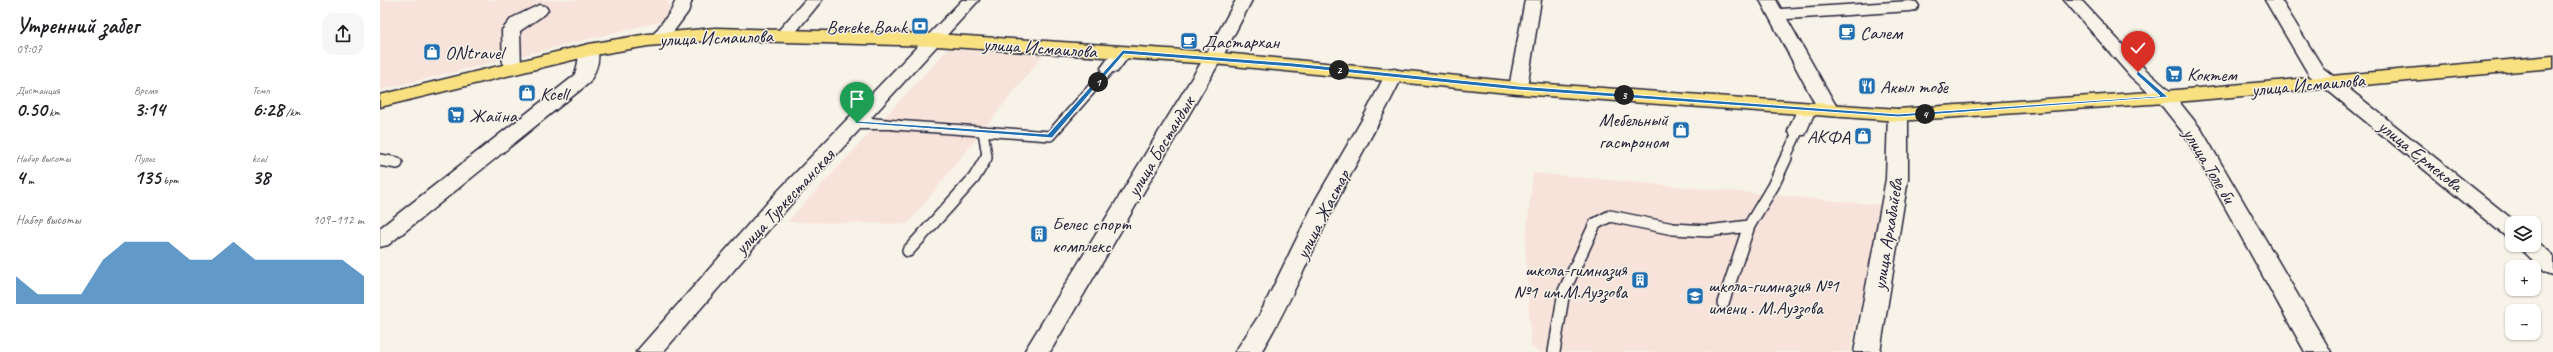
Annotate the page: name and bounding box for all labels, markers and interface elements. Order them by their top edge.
text: Утренний забег [16,12,139,40]
button: share [322,13,364,55]
place label: Bereke Bank [827,15,909,39]
bank icon: Bereke Bank [910,16,930,36]
place label: Салем [1860,21,1904,45]
cafe icon: Салем [1837,22,1857,42]
street label: улица Исмаилова [658,24,775,52]
place label: Дастархан [1202,30,1281,54]
cafe icon: Дастархан [1179,31,1199,51]
pin [2121,31,2155,72]
street label: улица Исмаилова [981,32,1099,64]
icon: check [2127,37,2149,59]
text: 09:07 [16,41,42,57]
place label: ONtravel [445,41,507,65]
shop icon: ONtravel [422,42,442,62]
pin: 2 [1329,60,1349,80]
text: 2 [1337,63,1341,77]
place label: Коктем [2187,63,2237,87]
supermarket icon: Коктем [2164,64,2184,84]
street label: улица Исмаилова [2249,68,2367,102]
pin: 1 [1088,72,1108,92]
text: 1 [1096,75,1100,89]
place label: Акыл тобе [1880,75,1950,99]
restaurant icon: Акыл тобе [1857,76,1877,96]
place label: Kcell [540,82,572,106]
pin [840,82,874,123]
text: Дистанция [16,83,60,97]
text: Время [134,83,157,97]
text: Темп [252,83,270,97]
shop icon: Kcell [517,83,537,103]
pin: 3 [1614,85,1634,105]
icon: arrive [846,88,868,110]
text: 3 [1622,88,1626,102]
street label: улица Бостандык [1121,90,1201,202]
text: 0.50 [16,97,47,122]
text: 3:14 [134,97,165,122]
text: 6:28 [252,97,283,122]
place label: Жайна [469,104,519,128]
pin: 4 [1915,104,1935,124]
text: km [47,105,60,119]
text: /km [283,105,300,119]
supermarket icon: Жайна [446,105,466,125]
text: 4 [1923,107,1927,121]
place label: Мебельный гастроном [1599,108,1669,154]
street label: улица Ермекова [2372,114,2469,199]
shop icon: Мебельный гастроном [1671,120,1691,140]
street label: улица Толе би [2177,123,2242,209]
place label: АКФА [1807,125,1850,149]
shop icon: АКФА [1853,126,1873,146]
street label: улица Туркестанская [729,142,841,260]
text: Набор высоты [16,151,71,165]
text: Пульс [134,151,155,165]
text: kcal [252,151,267,165]
street label: улица Жастар [1290,164,1356,264]
text: 4 [16,165,25,190]
text: 135 [134,165,161,190]
text: 38 [252,165,270,190]
text: m [25,173,34,187]
text: bpm [161,173,178,187]
street label: улица Архабайева [1867,175,1909,293]
text: Набор высоты [16,212,81,228]
text: 109–112 m [313,212,364,228]
place label: Белес спорт комплекс [1052,212,1132,258]
map controls [2505,216,2541,340]
button: layers [2505,216,2541,252]
building icon: Белес спорт комплекс [1029,224,1049,244]
place label: школа-гимназия №1 им.М.Ауэзова [1513,258,1628,304]
button: + [2505,260,2541,296]
building icon: школа-гимназия №1 им.М.Ауэзова [1630,270,1650,290]
place label: школа-гимназия №1 имени . М.Ауэзова [1708,274,1840,320]
school or university icon: школа-гимназия №1 имени . М.Ауэзова [1685,286,1705,306]
button: − [2505,304,2541,340]

